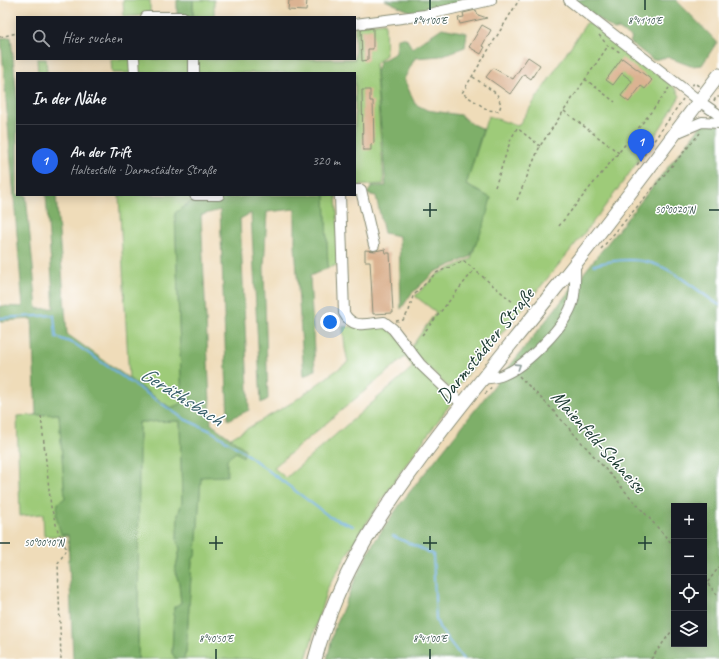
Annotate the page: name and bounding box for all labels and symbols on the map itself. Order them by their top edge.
text: 8°41'00"E [413,14,449,27]
text: 8°41'10"E [628,14,664,27]
pin: 1 [628,129,654,162]
text: 50°00'20"N [655,203,697,216]
street label: Darmstädter Straße [431,281,541,408]
your location [320,312,340,332]
water label: Geräthsbach [136,360,229,432]
one-way arrow [514,363,521,371]
street label: Maienfeld-Schneise [546,384,653,499]
text: 50°00'10"N [24,536,66,549]
text: 8°40'50"E [199,632,235,645]
text: 8°41'00"E [413,632,449,645]

